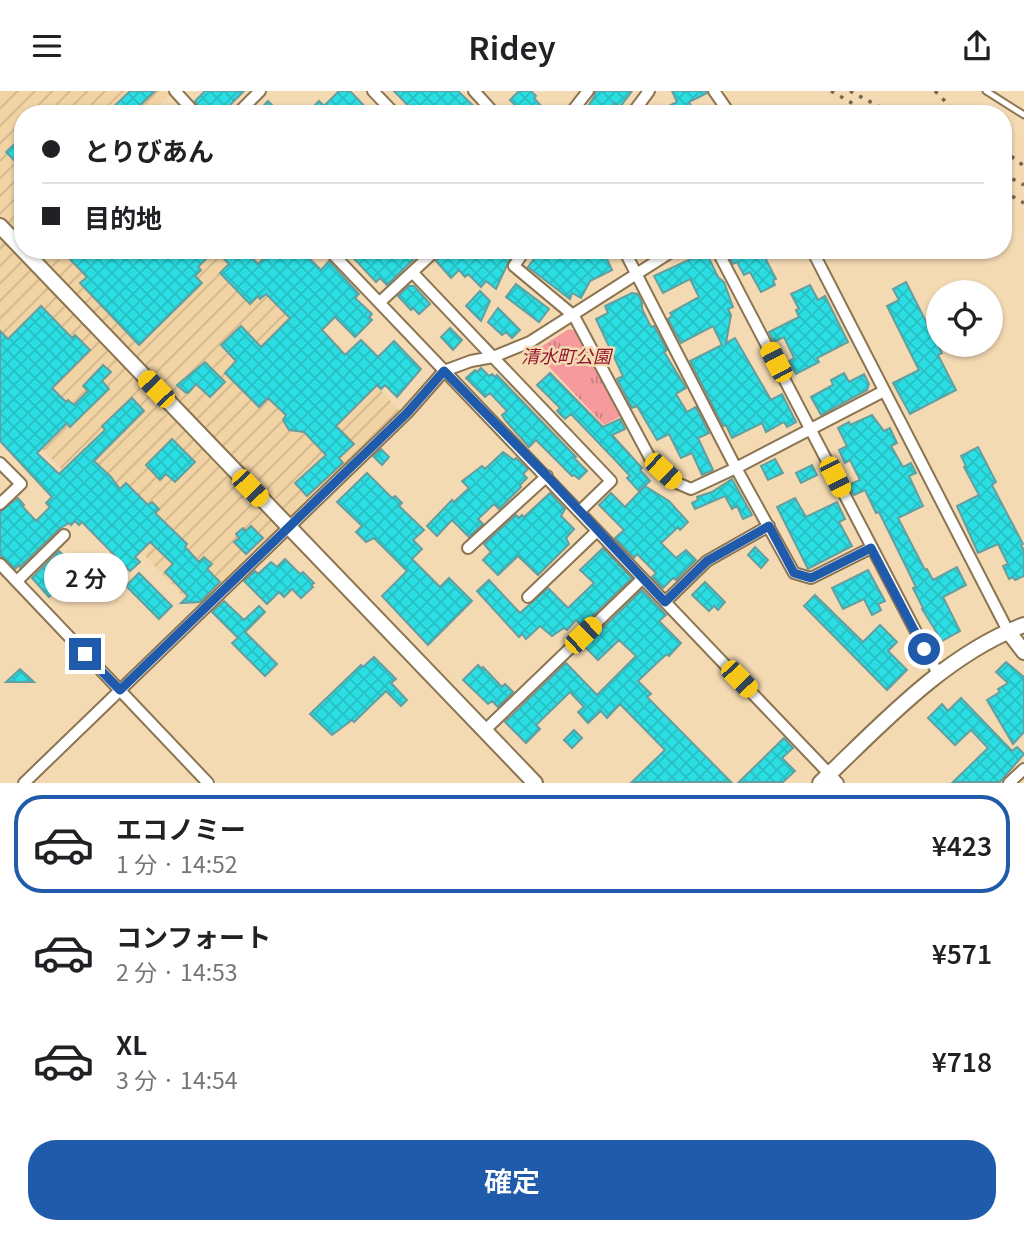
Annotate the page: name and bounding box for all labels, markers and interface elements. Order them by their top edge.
text: Ridey [468,23,556,69]
icon: menu [28,27,66,65]
icon: share [958,27,996,65]
text: とりびあん [84,131,214,168]
text: 目的地 [84,198,162,235]
map controls [926,280,1003,357]
button: locate [926,280,1003,357]
car [757,339,796,385]
park label: 清水町公園 [521,342,614,368]
car [134,367,179,411]
car [641,449,686,493]
car [817,454,854,500]
car [228,466,273,510]
callout: 2 分 [43,553,127,601]
text: 2 分 [65,560,107,594]
car [561,613,606,657]
route start [908,633,940,665]
route end [69,638,101,670]
car [717,657,762,701]
text: エコノミー [116,809,246,846]
icon: car [32,813,95,876]
text: ¥423 [932,826,992,863]
text: 1 分 · 14:52 [116,846,238,880]
text: コンフォート [116,917,271,954]
icon: car [32,921,95,984]
text: ¥571 [932,934,992,971]
text: 2 分 · 14:53 [116,954,238,988]
text: XL [116,1025,147,1062]
icon: car [32,1029,95,1092]
text: ¥718 [932,1042,992,1079]
text: 3 分 · 14:54 [116,1062,238,1096]
button: 確定 [28,1140,996,1220]

